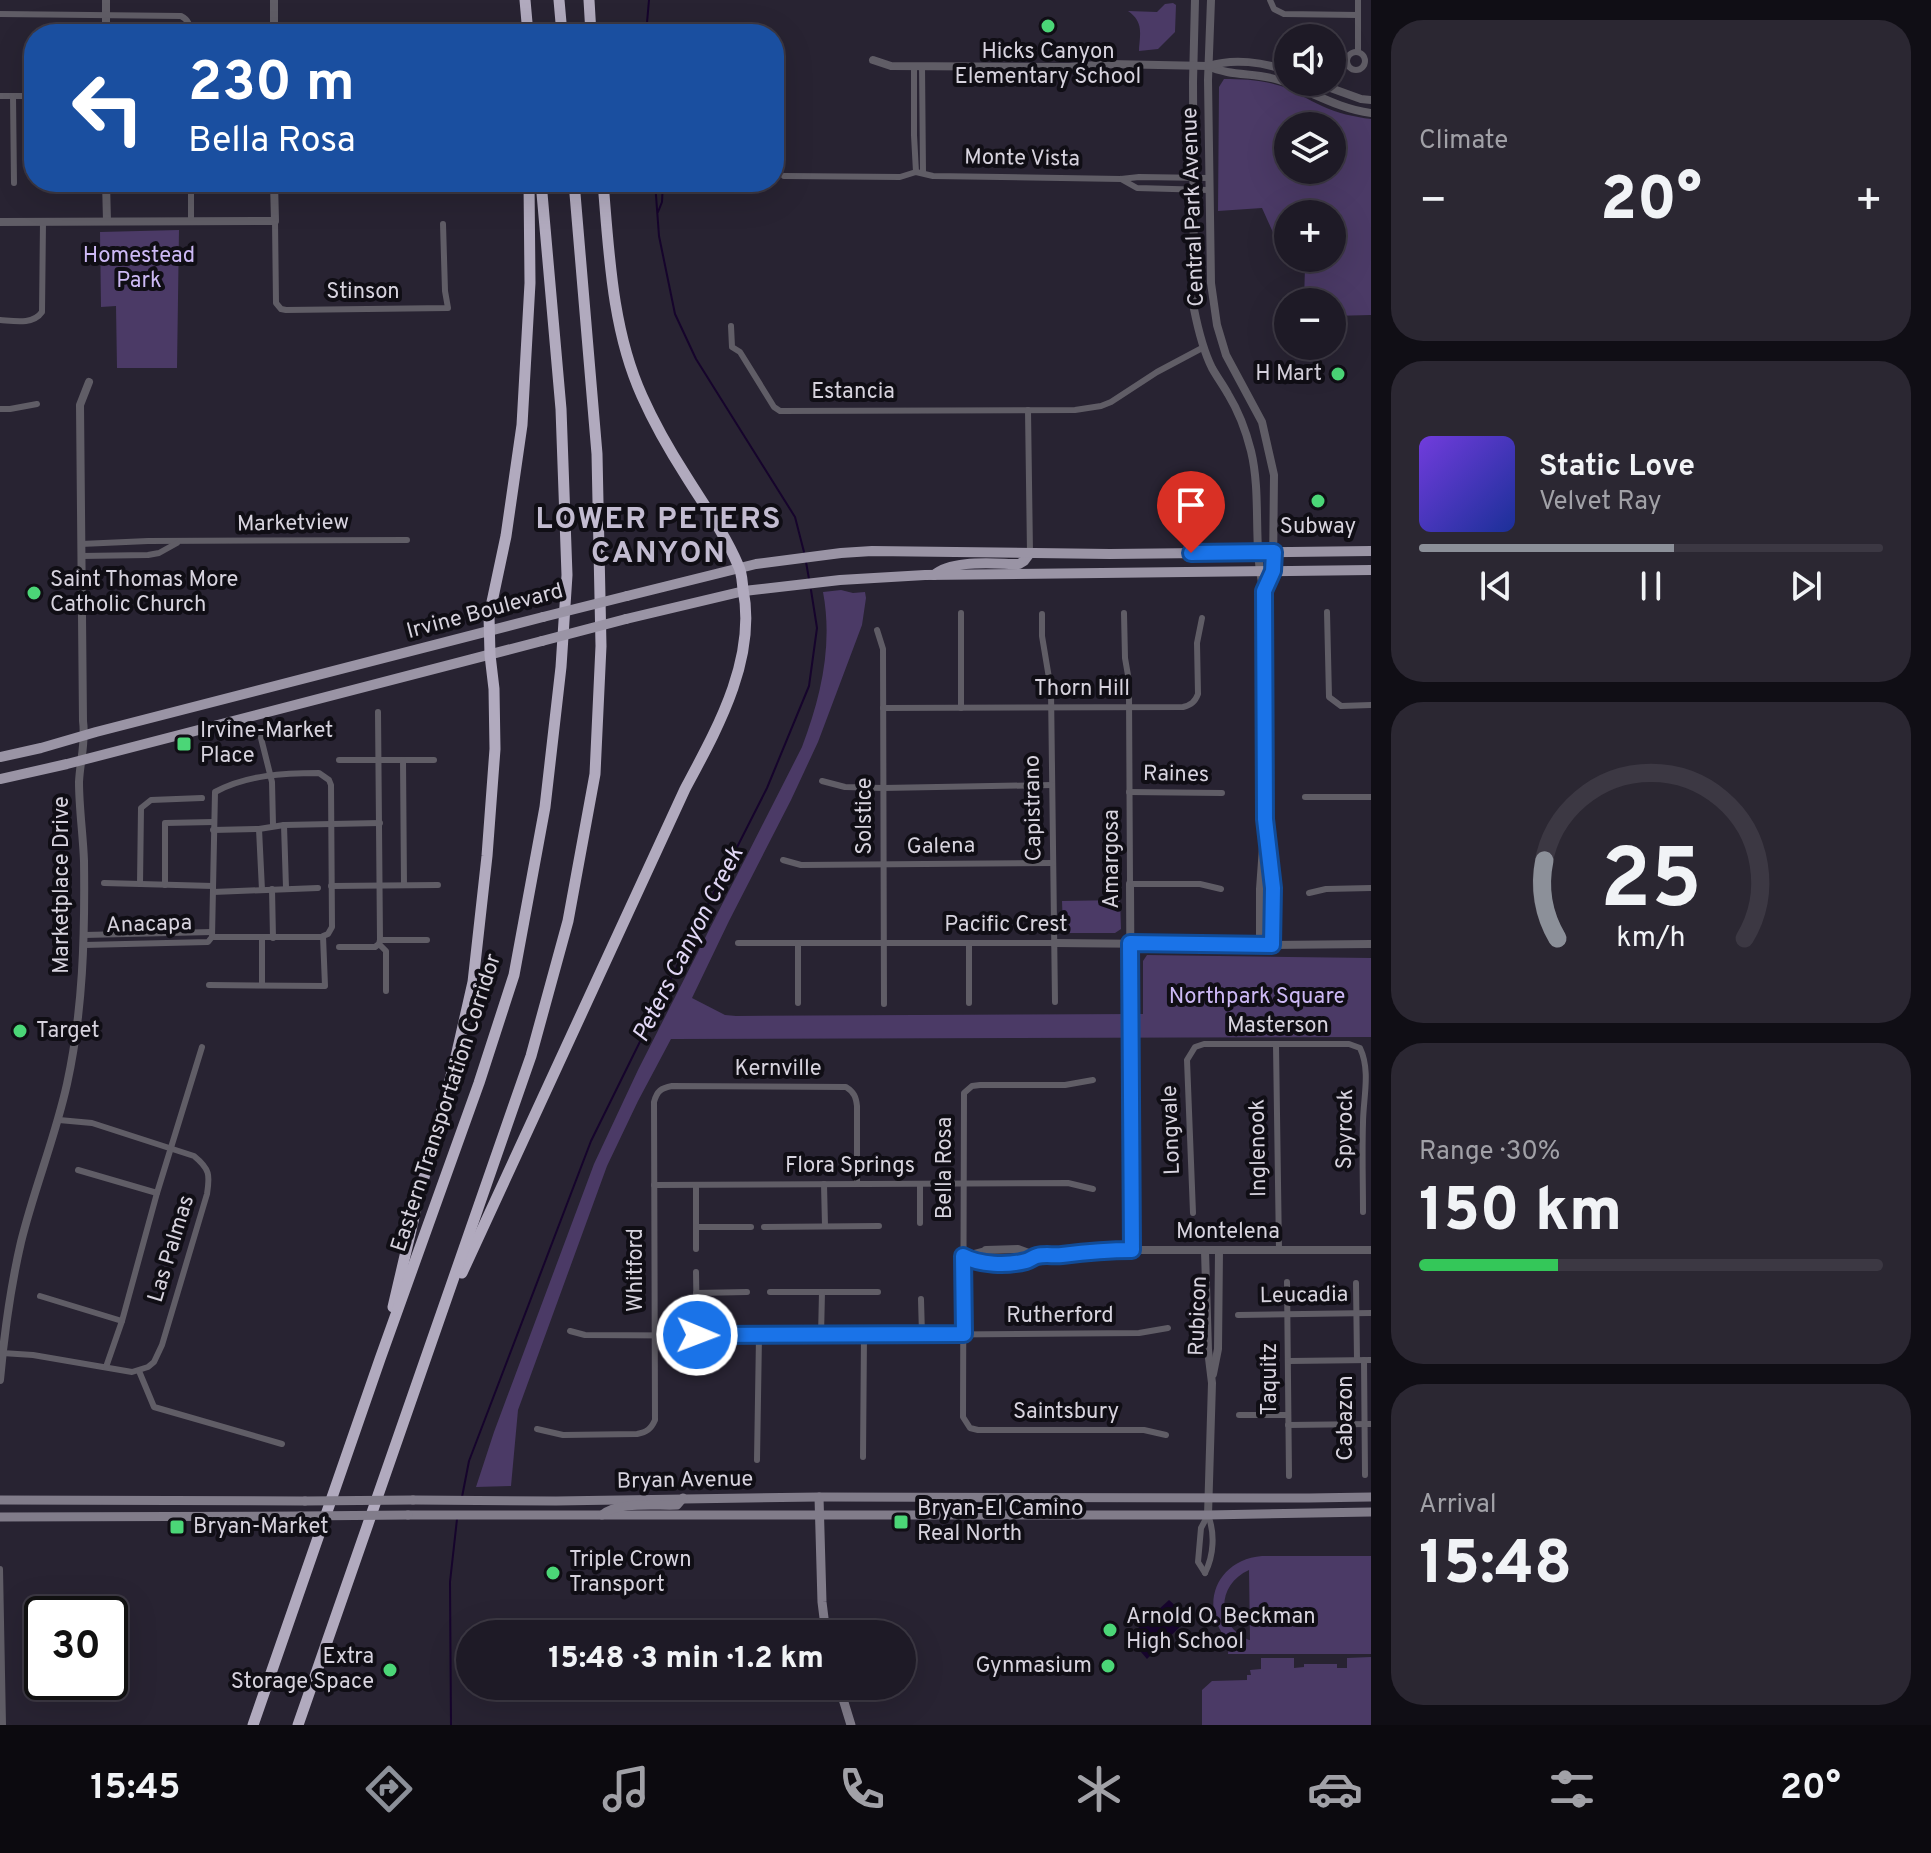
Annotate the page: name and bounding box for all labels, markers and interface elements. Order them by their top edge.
marker: Hicks Canyon Elementary School [1039,17,1057,35]
map controls [1274,24,1346,360]
button: sound [1274,24,1346,96]
place label: Hicks Canyon Elementary School [955,39,1141,91]
text: 230 m [188,50,355,120]
icon: left [56,56,160,160]
street label: Central Park Avenue [1177,107,1211,307]
button: layers [1274,112,1346,184]
text: Bella Rosa [188,119,356,165]
text: Climate [1419,125,1508,158]
street label: Monte Vista [964,144,1080,174]
text: 20° [1600,165,1702,241]
text: − [1419,175,1447,231]
text: + [1855,175,1883,231]
button: + [1274,200,1346,272]
park label: Homestead Park [83,243,195,295]
street label: Stinson [326,279,400,306]
button: − [1274,288,1346,360]
place label: H Mart [1255,361,1322,388]
marker: H Mart [1329,365,1347,383]
street label: Estancia [811,379,895,406]
text: Static Love [1539,449,1695,486]
pin [1157,471,1225,553]
icon: arrive [1169,483,1213,527]
text: Velvet Ray [1539,486,1662,519]
marker: Subway [1309,492,1327,510]
district label: LOWER PETERS CANYON [536,502,782,573]
street label: Marketview [237,510,349,538]
place label: Subway [1280,514,1356,541]
icon: previous [1474,564,1518,608]
icon: pause [1629,564,1673,608]
icon: next [1784,564,1828,608]
place label: Saint Thomas More Catholic Church [50,567,238,619]
street label: Irvine Boulevard [404,578,566,646]
marker: Saint Thomas More Catholic Church [25,584,43,602]
street label: Thorn Hill [1034,676,1130,703]
place label: Irvine-Market Place [200,718,333,770]
marker: Irvine-Market Place [175,735,193,753]
street label: Capistrano [1020,754,1048,862]
street label: Raines [1143,761,1209,789]
street label: Solstice [852,777,879,855]
street label: Marketplace Drive [49,796,76,974]
street label: Amargosa [1099,809,1126,909]
text: 25 [1600,831,1702,936]
street label: Galena [906,833,976,861]
water label: Peters Canyon Creek [627,841,752,1048]
street label: Anacapa [105,910,193,940]
street label: Pacific Crest [944,912,1068,939]
text: km/h [1616,921,1686,957]
street label: Eastern Transportation Corridor [386,950,508,1256]
park label: Northpark Square [1169,984,1345,1011]
street label: Masterson [1227,1013,1329,1040]
place label: Target [36,1018,99,1045]
marker: Target [11,1022,29,1040]
street label: Kernville [734,1056,822,1083]
street label: Longvale [1157,1085,1187,1175]
street label: Spyrock [1332,1088,1360,1170]
street label: Inglenook [1245,1099,1273,1197]
street label: Bella Rosa [932,1117,959,1219]
text: Range · 30% [1419,1136,1561,1169]
street label: Flora Springs [785,1153,915,1180]
text: 150 km [1419,1176,1622,1252]
street label: Las Palmas [143,1192,201,1306]
street label: Montelena [1176,1219,1280,1246]
street label: Whitford [623,1228,650,1312]
street label: Rubicon [1184,1275,1214,1357]
street label: Leucadia [1259,1282,1349,1310]
position arrow [655,1293,739,1377]
street label: Rutherford [1006,1303,1114,1330]
street label: Taquitz [1257,1343,1284,1415]
street label: Cabazon [1333,1375,1360,1461]
street label: Saintsbury [1013,1399,1119,1426]
street label: Bryan Avenue [617,1466,753,1496]
text: Arrival [1419,1489,1497,1522]
place label: Bryan-El Camino Real North [917,1496,1084,1548]
marker: Bryan-El Camino Real North [892,1513,910,1531]
place label: Bryan-Market [193,1514,328,1541]
marker: Bryan-Market [168,1518,186,1536]
text: 15:48 [1419,1529,1572,1605]
place label: Triple Crown Transport [569,1547,692,1599]
marker: Triple Crown Transport [544,1564,562,1582]
speed limit sign: 30 [24,1596,128,1700]
place label: Arnold O. Beckman High School [1126,1604,1316,1656]
marker: Arnold O. Beckman High School [1101,1621,1119,1639]
text: 15:48 · 3 min · 1.2 km [548,1641,824,1678]
place label: Extra Storage Space [231,1644,374,1696]
place label: Gynmasium [975,1653,1092,1680]
marker: Gynmasium [1099,1657,1117,1675]
marker: Extra Storage Space [381,1661,399,1679]
icon: directions [361,1761,417,1817]
icon: music [598,1761,654,1817]
icon: phone [834,1761,890,1817]
icon: climate [1071,1761,1127,1817]
icon: car [1307,1761,1363,1817]
icon: filters [1544,1761,1600,1817]
text: 15:45 [90,1766,181,1812]
text: 20° [1780,1766,1841,1812]

